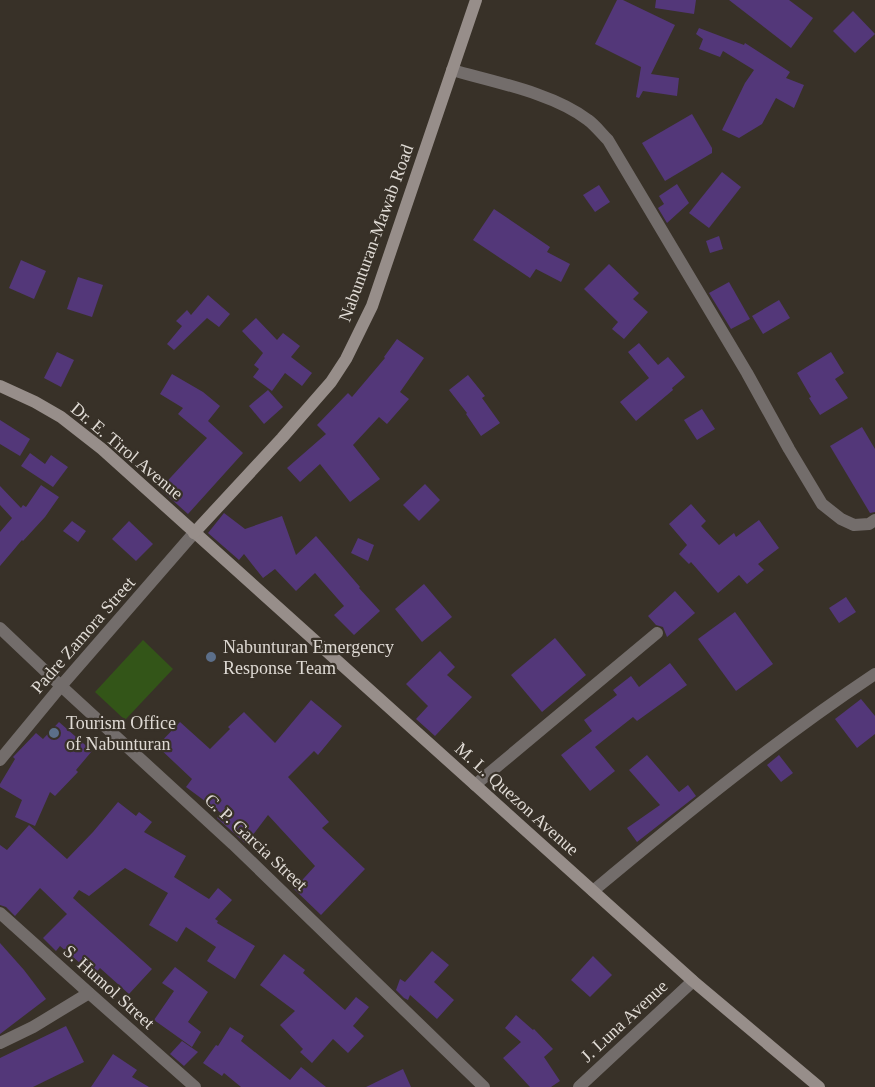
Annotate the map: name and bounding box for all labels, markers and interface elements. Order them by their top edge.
street label: Nabunturan-Mawab Road [335,142,417,324]
street label: Dr. E. Tirol Avenue [67,398,187,504]
street label: Padre Zamora Street [27,573,139,697]
place label: Nabunturan Emergency Response Team [223,637,394,678]
marker: Nabunturan Emergency Response Team [204,650,218,664]
place label: Tourism Office of Nabunturan [66,713,176,754]
marker: Tourism Office of Nabunturan [47,726,61,740]
street label: M. L. Quezon Avenue [451,738,583,860]
street label: C. P. Garcia Street [201,790,311,894]
street label: S. Humol Street [59,941,159,1033]
street label: J. Luna Avenue [577,976,671,1066]

